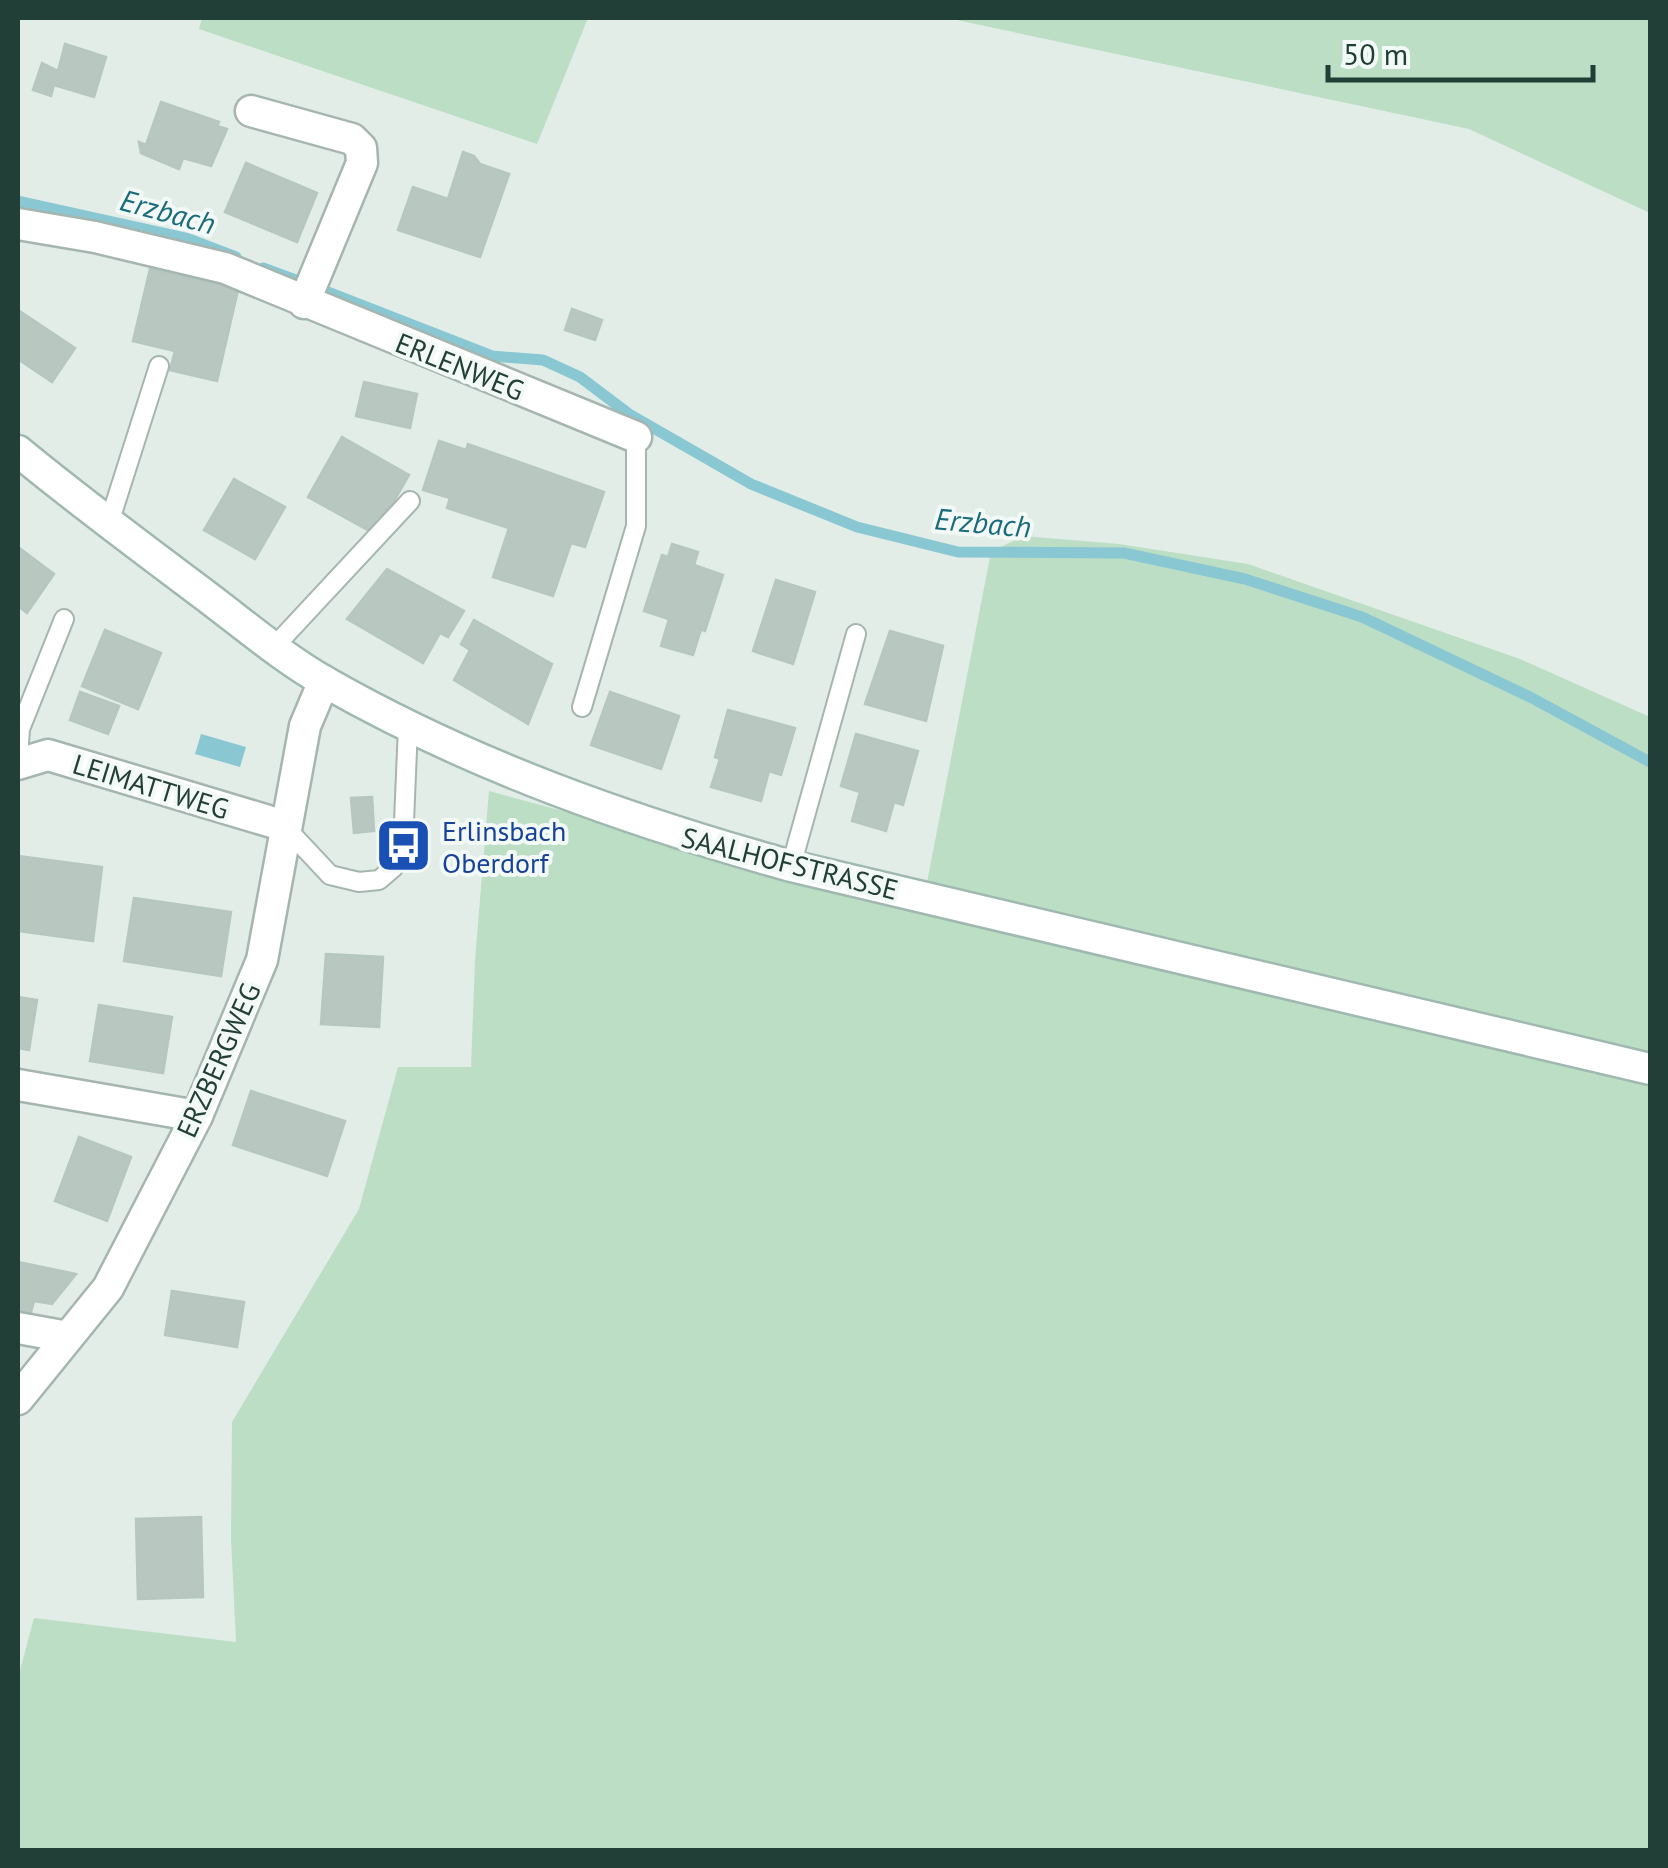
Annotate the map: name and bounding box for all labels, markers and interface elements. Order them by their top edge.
scale bar [1328,20,1593,82]
text: 50 m [1343,34,1408,73]
water label: Erzbach [116,180,220,242]
street label: ERLENWEG [390,323,530,409]
water label: Erzbach [933,498,1033,546]
street label: LEIMATTWEG [68,745,234,827]
place label: Erlinsbach Oberdorf [442,812,566,881]
bus stop icon: Erlinsbach Oberdorf [373,816,433,876]
street label: SAALHOFSTRASSE [678,818,902,908]
street label: ERZBERGWEG [167,977,269,1143]

